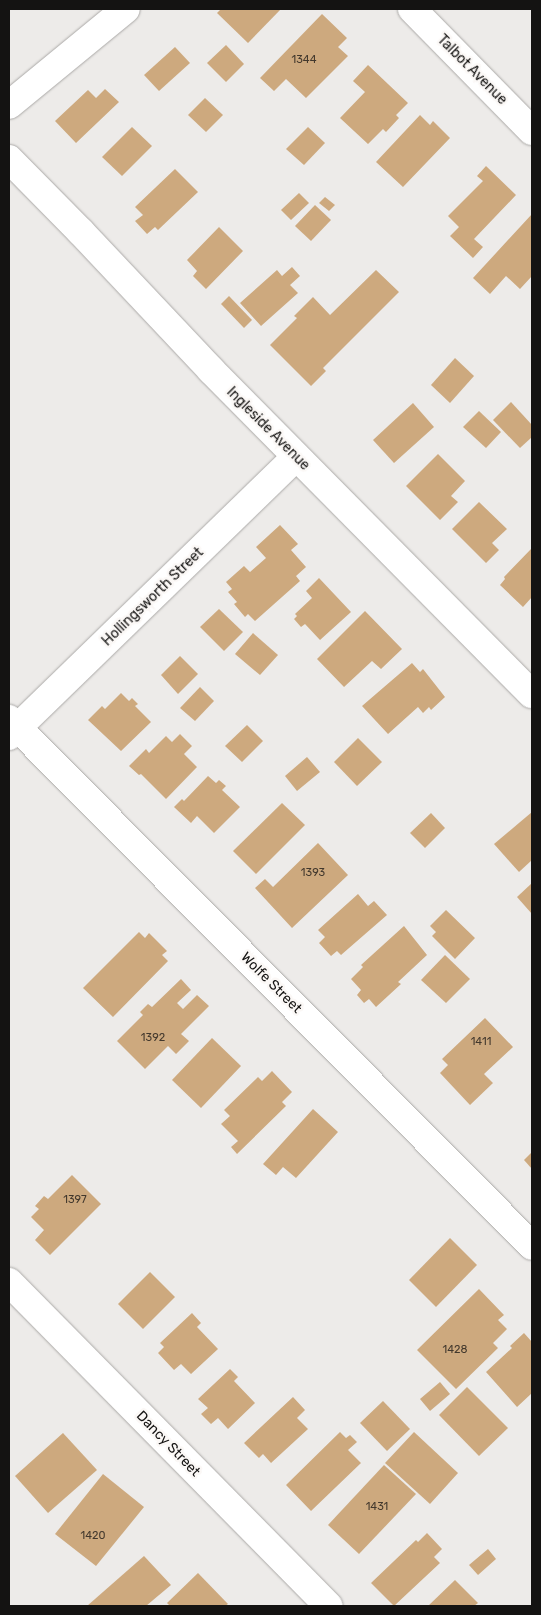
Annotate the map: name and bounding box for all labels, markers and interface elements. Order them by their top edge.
street label: Talbot Avenue [433,31,511,109]
house number: 1344 [292,53,316,67]
street label: Ingleside Avenue [223,384,313,474]
street label: Hollingsworth Street [99,544,207,650]
house number: 1393 [301,866,325,880]
street label: Wolfe Street [237,949,305,1017]
house number: 1392 [141,1031,165,1045]
house number: 1411 [471,1035,491,1049]
house number: 1397 [63,1193,87,1207]
house number: 1428 [443,1343,467,1357]
street label: Dancy Street [132,1408,204,1480]
house number: 1431 [366,1500,388,1514]
house number: 1420 [81,1529,105,1543]

